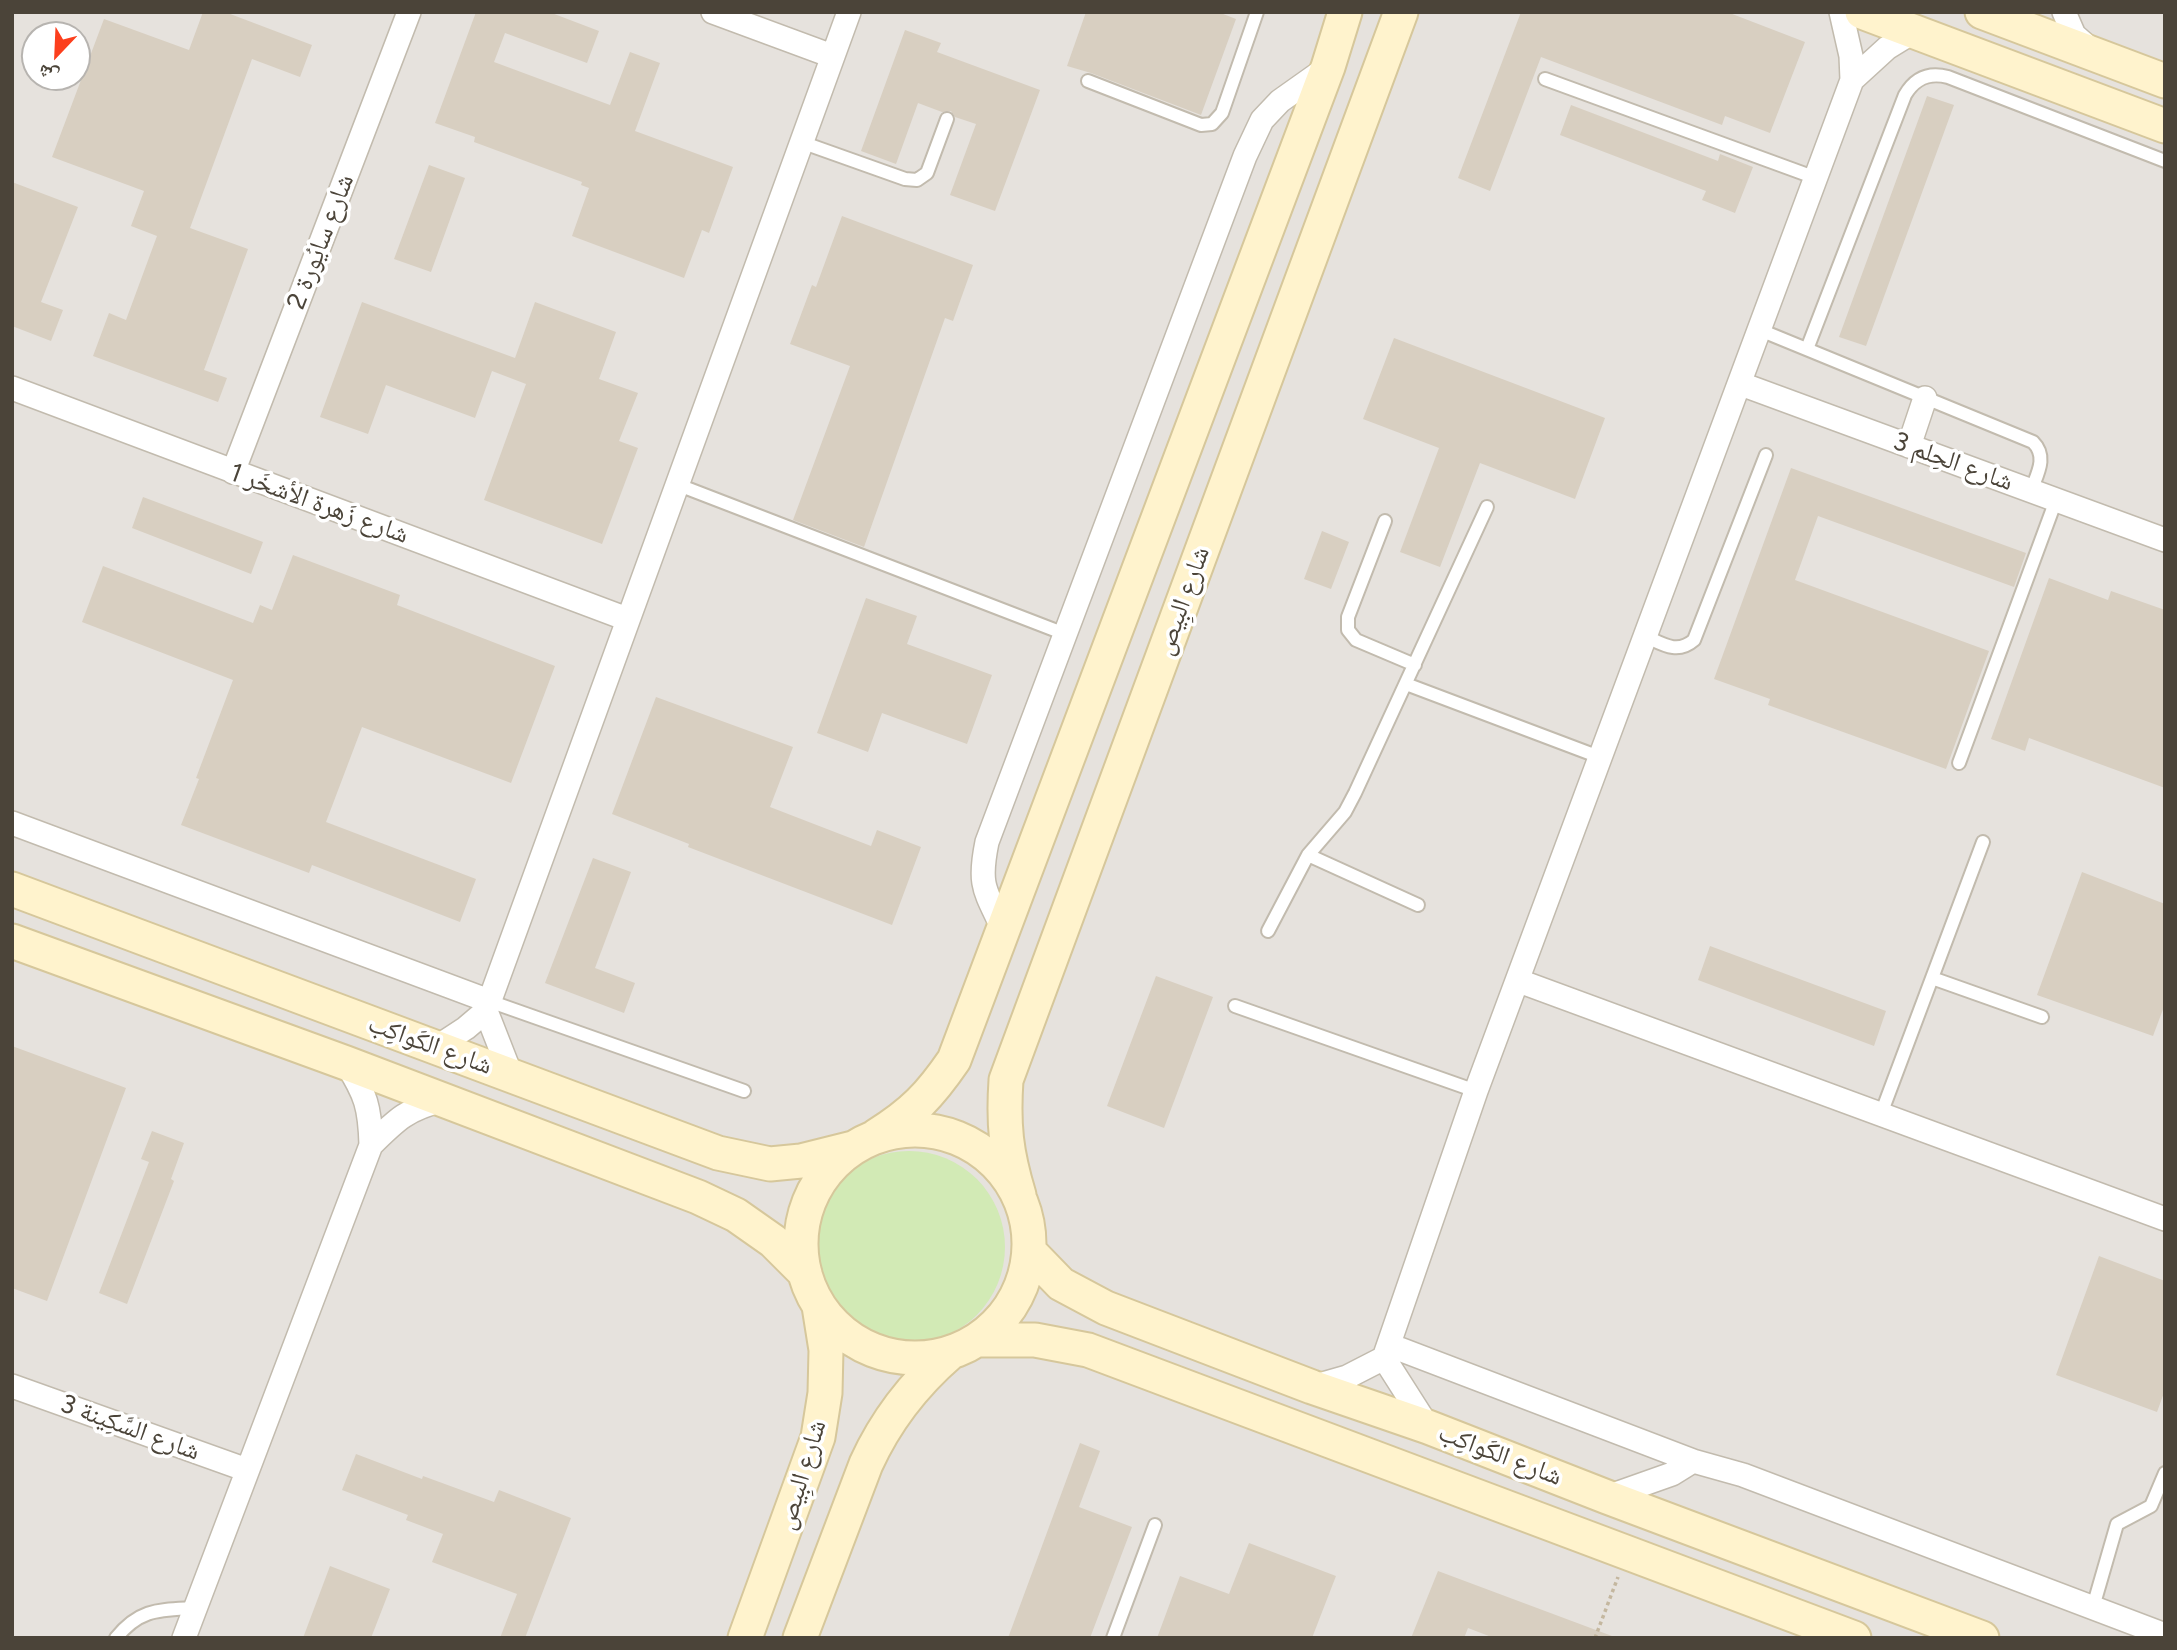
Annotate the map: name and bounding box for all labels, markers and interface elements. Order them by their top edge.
north arrow [21,21,91,91]
text: ش [35,59,62,88]
street label: شارع سايُورة 2 [281,170,361,314]
street label: شارع الحِلم 3 [1889,426,2017,498]
street label: شارع زَهرة الأشخَر 1 [225,457,413,551]
street label: شارع البِيص [1149,543,1217,659]
street label: شارع الكَواكِب [364,1008,496,1082]
street label: شارع السَّكِينة 3 [56,1388,204,1468]
street label: شارع البِيص [771,1416,833,1534]
street label: شارع الكَواكِب [1434,1417,1566,1493]

